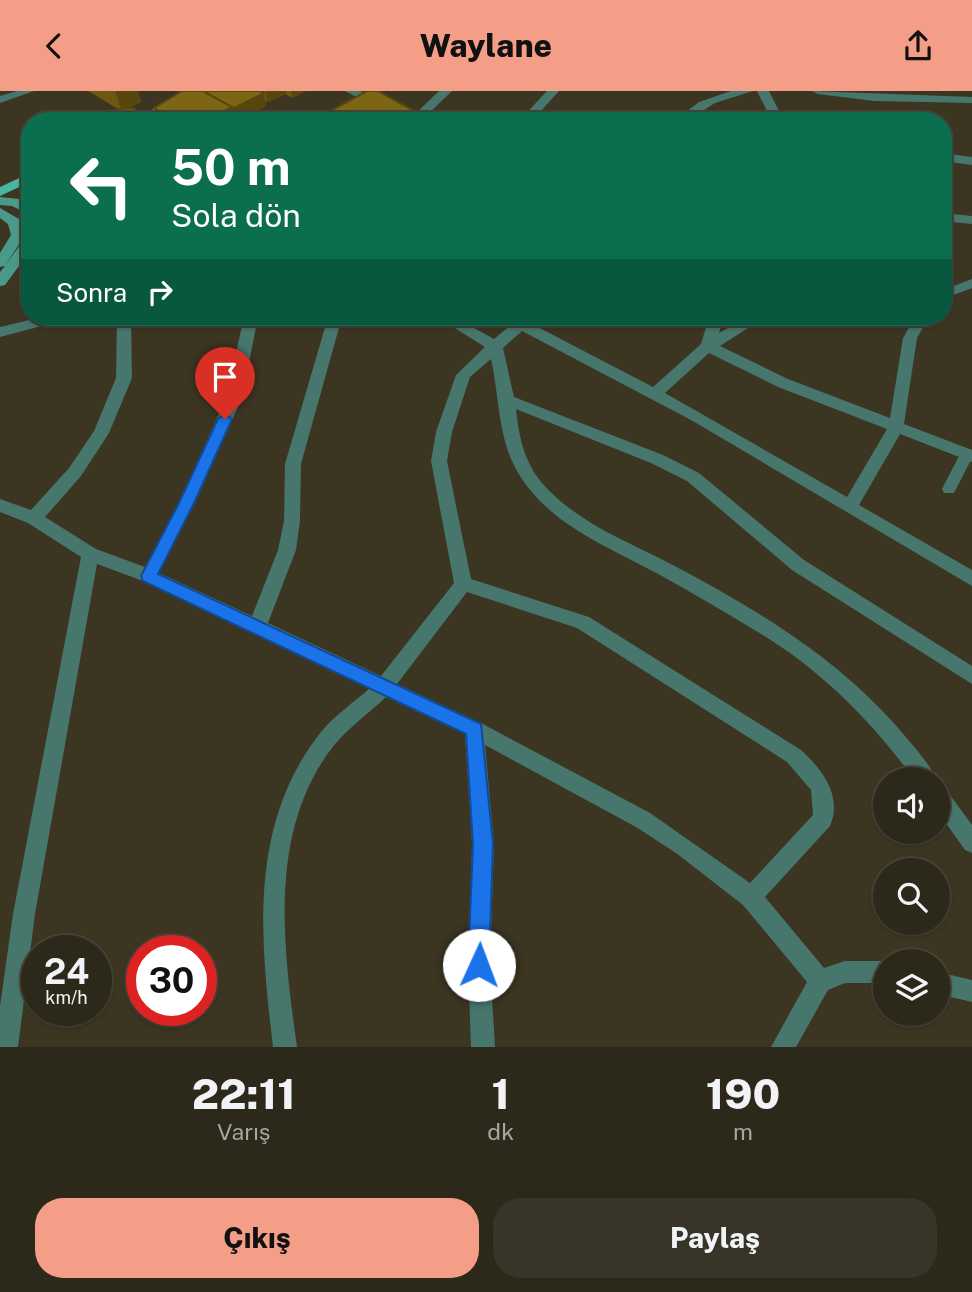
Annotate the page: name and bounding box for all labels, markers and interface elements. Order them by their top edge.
icon: back [35,27,73,65]
text: Waylane [420,27,552,64]
icon: share [899,27,937,65]
text: 50 m [171,138,291,196]
icon: left [56,140,147,231]
text: Sola dön [171,197,301,234]
icon: right [141,273,179,311]
text: Sonra [56,277,127,308]
pin [195,347,255,419]
icon: arrive [206,358,244,396]
map controls [873,767,950,1026]
button: sound [873,767,950,844]
button: search [873,858,950,935]
position arrow [442,928,516,1002]
speed limit sign: 30 [126,935,217,1026]
button: layers [873,949,950,1026]
text: 24 [44,951,89,992]
text: km/h [45,987,88,1008]
text: 22:11 [192,1069,296,1118]
text: 1 [491,1069,510,1118]
text: 190 [706,1069,780,1118]
text: Varış [217,1118,270,1145]
text: dk [487,1118,514,1145]
text: m [733,1118,753,1145]
button: Çıkış [35,1198,479,1278]
button: Paylaş [493,1198,937,1278]

